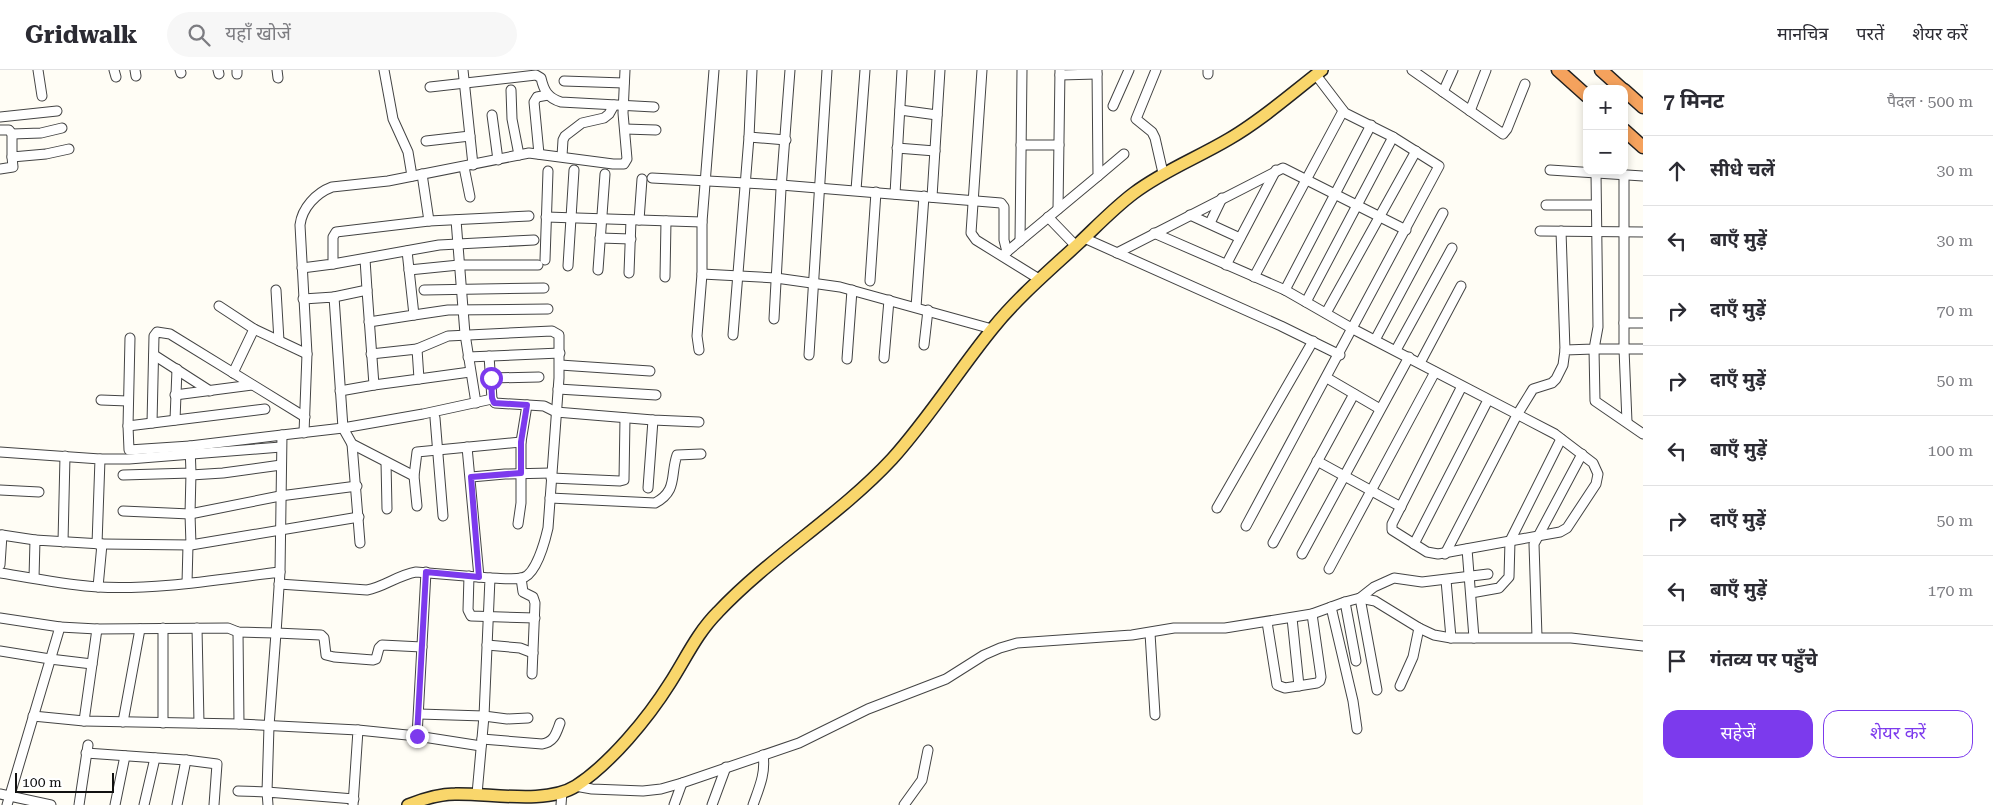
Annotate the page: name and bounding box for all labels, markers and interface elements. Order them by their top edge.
search box [167,12,517,57]
text: Gridwalk [25,21,137,49]
icon: search [185,21,213,49]
text: यहाँ खोजें [225,22,291,45]
text: मानचित्र [1777,23,1828,44]
text: परतें [1856,23,1884,44]
text: शेयर करें [1912,23,1968,44]
map controls [1583,85,1628,175]
button: + [1583,85,1628,130]
text: 7 मिनट [1663,89,1724,113]
text: पैदल · 500 m [1887,92,1973,111]
button: − [1583,130,1628,175]
icon: ahead [1663,157,1691,185]
text: सीधे चलें [1710,158,1775,181]
text: 30 m [1936,161,1973,180]
icon: left [1663,227,1691,255]
text: बाएँ मुड़ें [1710,228,1767,251]
text: 30 m [1936,231,1973,250]
icon: right [1663,297,1691,325]
text: दाएँ मुड़ें [1710,298,1766,321]
text: 70 m [1936,301,1973,320]
route start [480,367,503,390]
icon: right [1663,367,1691,395]
text: दाएँ मुड़ें [1710,368,1766,391]
text: 50 m [1936,371,1973,390]
icon: left [1663,437,1691,465]
text: बाएँ मुड़ें [1710,438,1767,461]
text: 100 m [1927,441,1973,460]
icon: right [1663,507,1691,535]
text: दाएँ मुड़ें [1710,508,1766,531]
text: 50 m [1936,511,1973,530]
icon: left [1663,577,1691,605]
text: बाएँ मुड़ें [1710,578,1767,601]
text: 170 m [1927,581,1973,600]
icon: arrive [1663,647,1691,675]
text: गंतव्य पर पहुँचे [1710,648,1817,671]
button: सहेजें [1663,710,1813,758]
button: शेयर करें [1823,710,1973,758]
route end [406,725,429,748]
scale bar [15,770,114,793]
text: 100 m [22,774,62,790]

